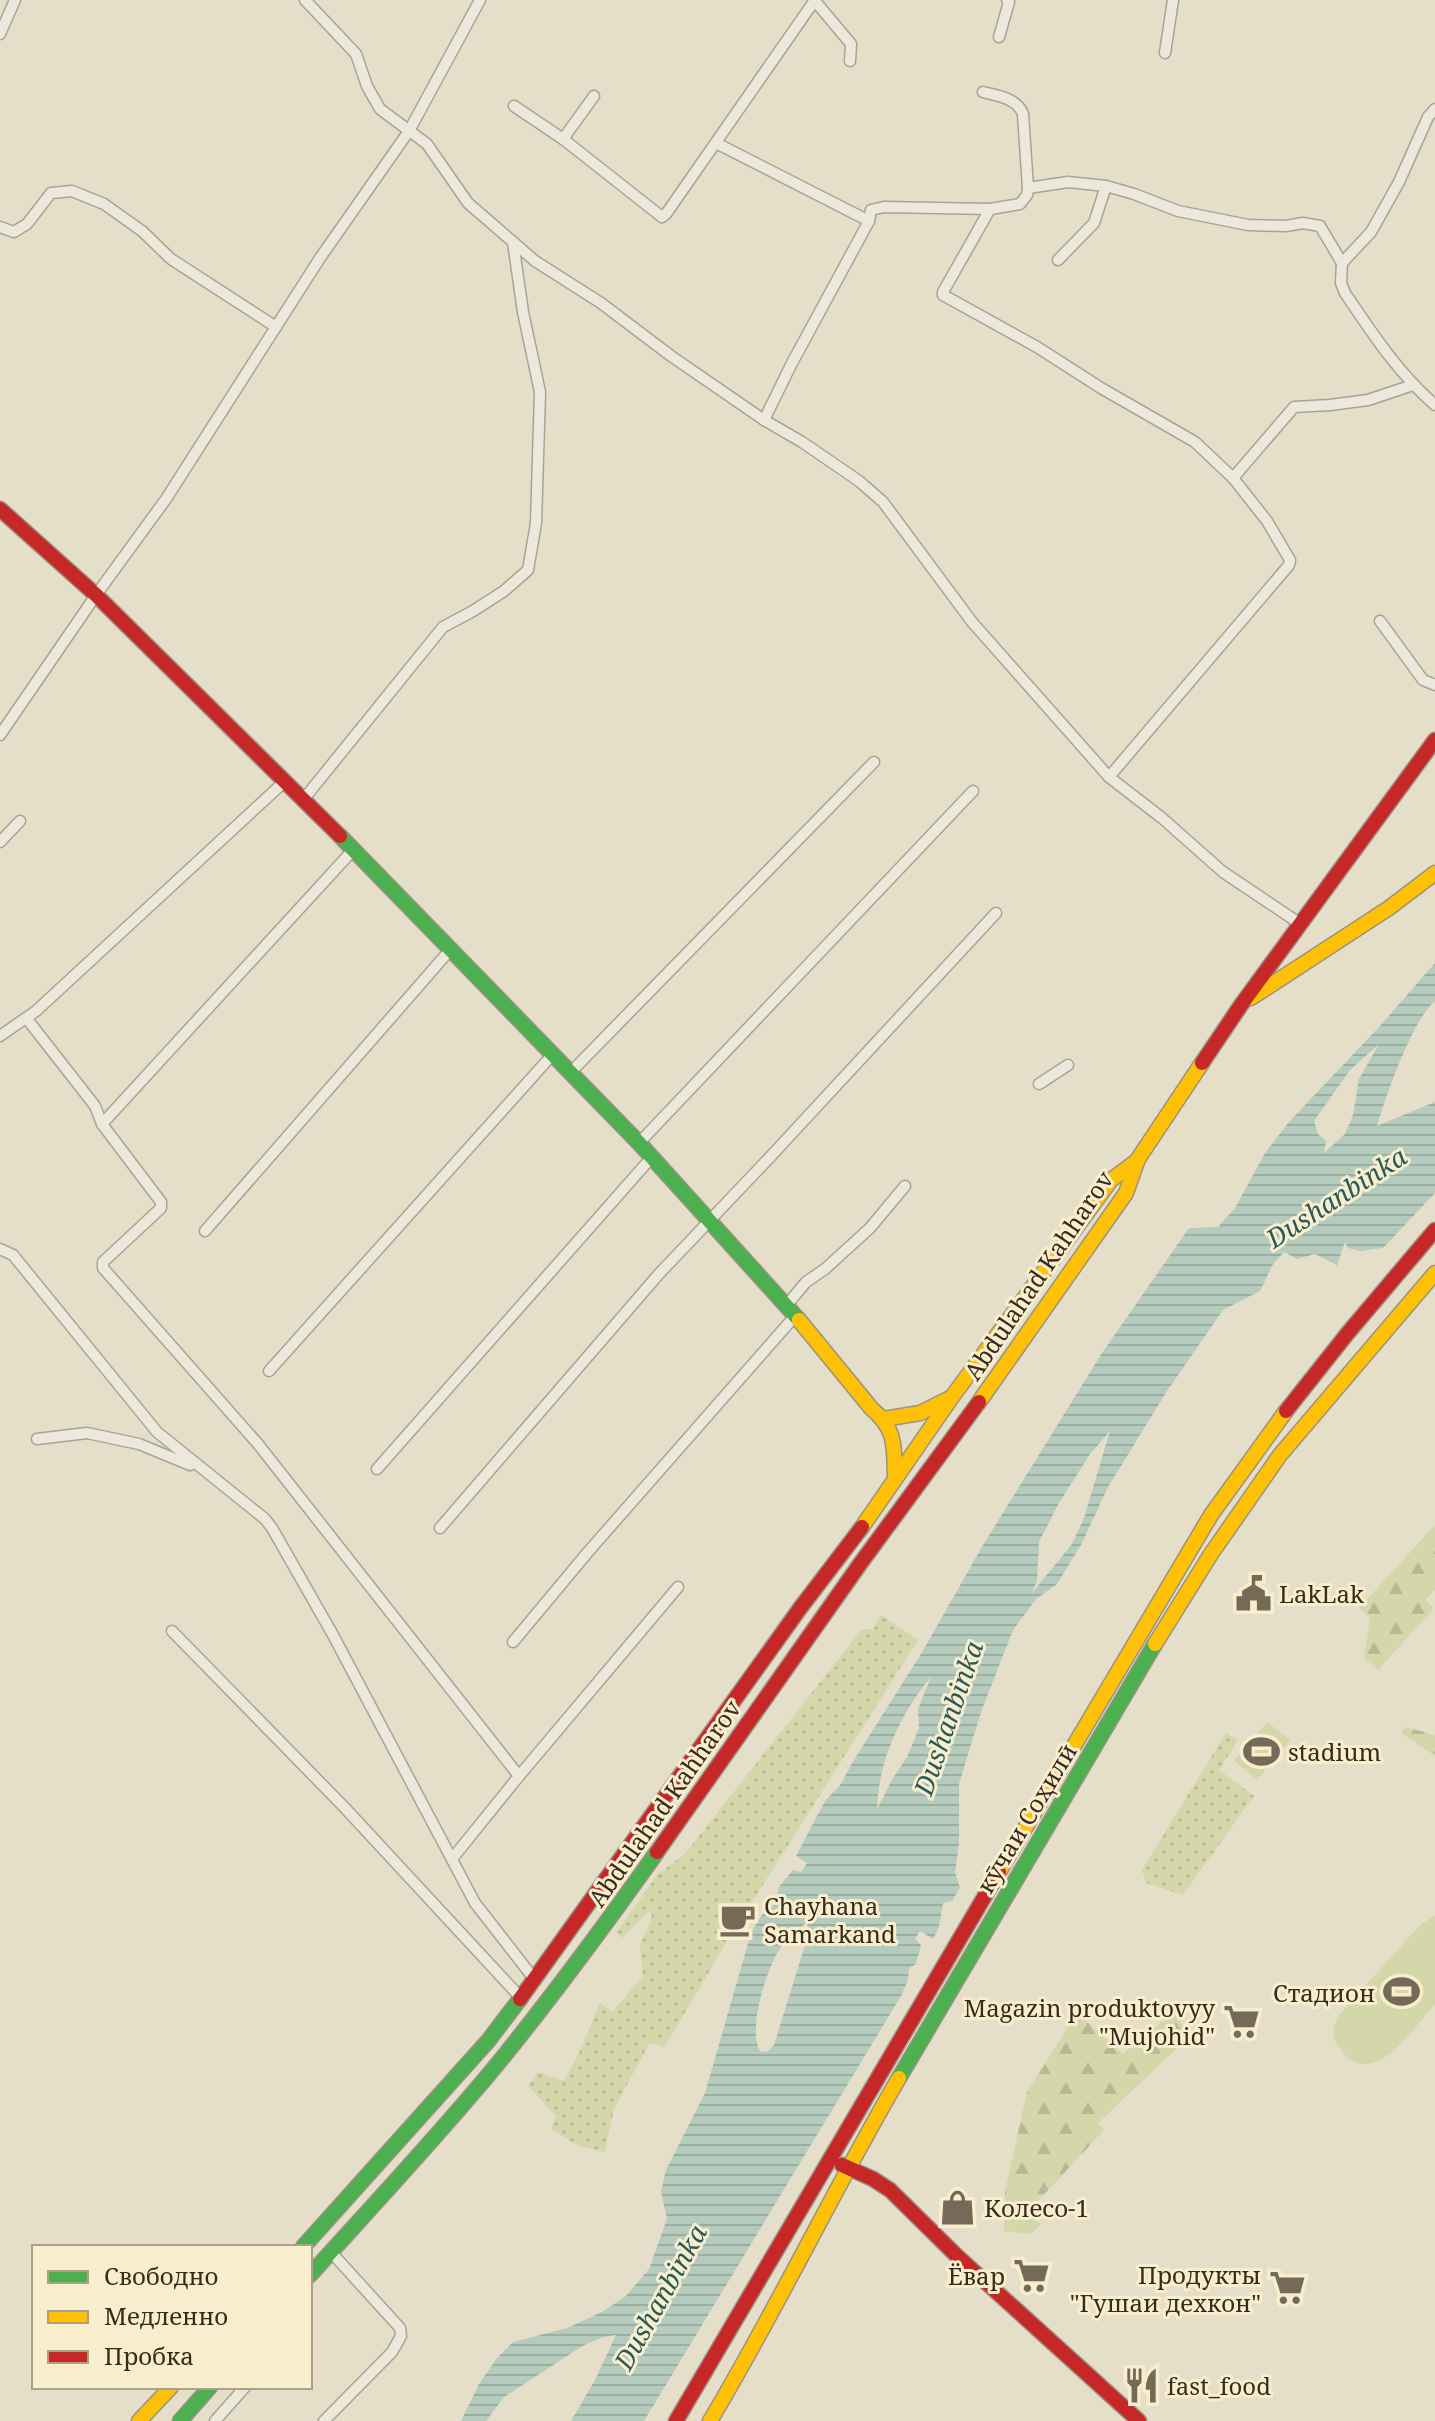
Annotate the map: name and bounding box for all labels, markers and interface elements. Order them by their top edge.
water label: Dushanbinka [1258,1138,1413,1256]
street label: Abdulahad Kahharov [956,1164,1120,1386]
public building icon: LakLak [1234,1574,1272,1612]
place label: LakLak [1279,1577,1365,1610]
water label: Dushanbinka [905,1636,991,1801]
street label: Abdulahad Kahharov [580,1693,748,1913]
sports icon: stadium [1243,1732,1281,1770]
place label: stadium [1288,1735,1381,1768]
street label: кӯчаи Соҳилӣ [968,1737,1084,1899]
place label: Chayhana Samarkand [764,1889,896,1950]
cafe icon: Chayhana Samarkand [719,1900,757,1938]
sports icon: Стадион [1382,1973,1420,2011]
place label: Стадион [1273,1976,1375,2009]
place label: Magazin produktovyy "Mujohid" [964,1991,1215,2052]
supermarket icon: Magazin produktovyy "Mujohid" [1222,2002,1260,2040]
shop icon: Колесо-1 [939,2188,977,2226]
place label: Колесо-1 [984,2191,1089,2224]
water label: Dushanbinka [605,2218,715,2377]
legend [32,2245,312,2389]
supermarket icon: Ёвар [1012,2256,1050,2294]
place label: Продукты "Гушаи дехкон" [1070,2258,1261,2319]
text: Свободно [104,2259,218,2292]
place label: Ёвар [948,2259,1005,2292]
supermarket icon: Продукты "Гушаи дехкон" [1268,2269,1306,2307]
text: Медленно [104,2299,228,2332]
text: Пробка [104,2339,194,2372]
restaurant icon: fast_food [1122,2366,1160,2404]
place label: fast_food [1167,2369,1271,2402]

